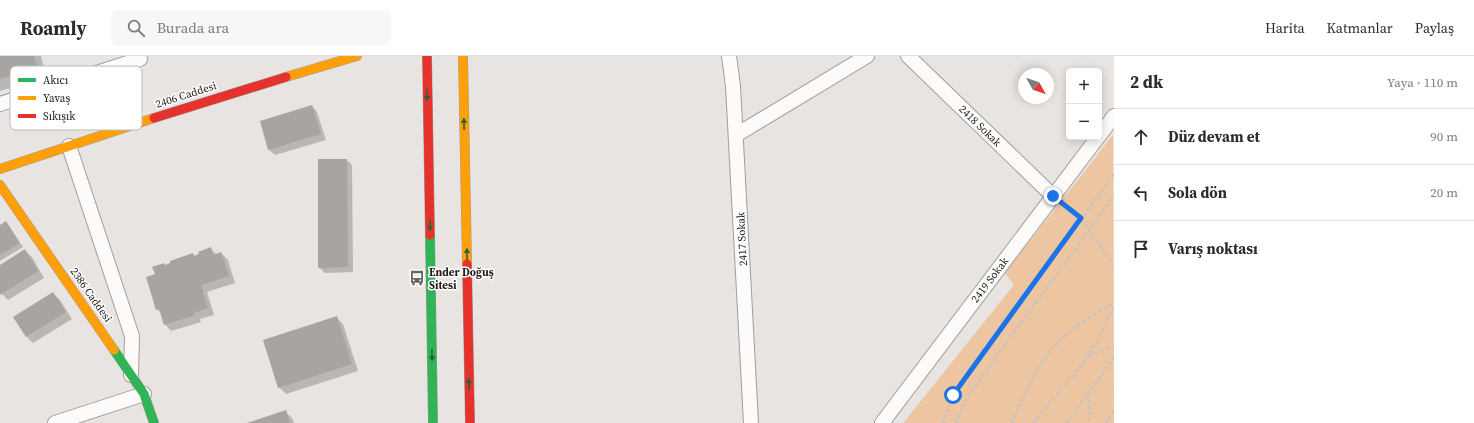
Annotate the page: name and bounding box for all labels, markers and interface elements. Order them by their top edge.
search box [111,10,391,46]
text: Roamly [20,15,87,41]
icon: search [125,17,147,39]
text: Burada ara [157,17,229,38]
text: Harita [1265,18,1305,38]
text: Katmanlar [1327,18,1393,38]
text: Paylaş [1415,18,1454,38]
legend [10,66,142,130]
north arrow [1018,68,1054,104]
map controls [1066,68,1102,140]
button: + [1066,68,1102,104]
text: 2 dk [1130,70,1163,94]
text: Akıcı [43,73,68,88]
text: Yaya · 110 m [1387,74,1458,91]
street label: 2406 Caddesi [154,78,218,112]
one-way arrow [424,89,430,102]
text: Yavaş [43,91,70,106]
street label: 2418 Sokak [955,102,1005,151]
button: − [1066,104,1102,140]
text: Sıkışık [43,109,76,124]
one-way arrow [461,117,467,130]
icon: ahead [1130,126,1152,148]
text: Düz devam et [1168,126,1260,147]
text: 90 m [1430,128,1458,145]
icon: left [1130,182,1152,204]
text: Sola dön [1168,182,1227,203]
text: 20 m [1430,184,1458,201]
route end [1044,187,1062,205]
street label: 2417 Sokak [733,211,751,266]
one-way arrow [427,219,433,232]
icon: arrive [1130,238,1152,260]
text: Varış noktası [1168,238,1258,259]
one-way arrow [464,247,470,260]
street label: 2419 Sokak [968,253,1013,306]
street label: 2386 Caddesi [67,265,115,325]
place label: Ender Doğuş Sitesi [429,265,494,293]
bus stop icon: Ender Doğuş Sitesi [408,269,426,287]
one-way arrow [429,349,435,362]
one-way arrow [466,378,473,390]
route start [944,386,962,404]

